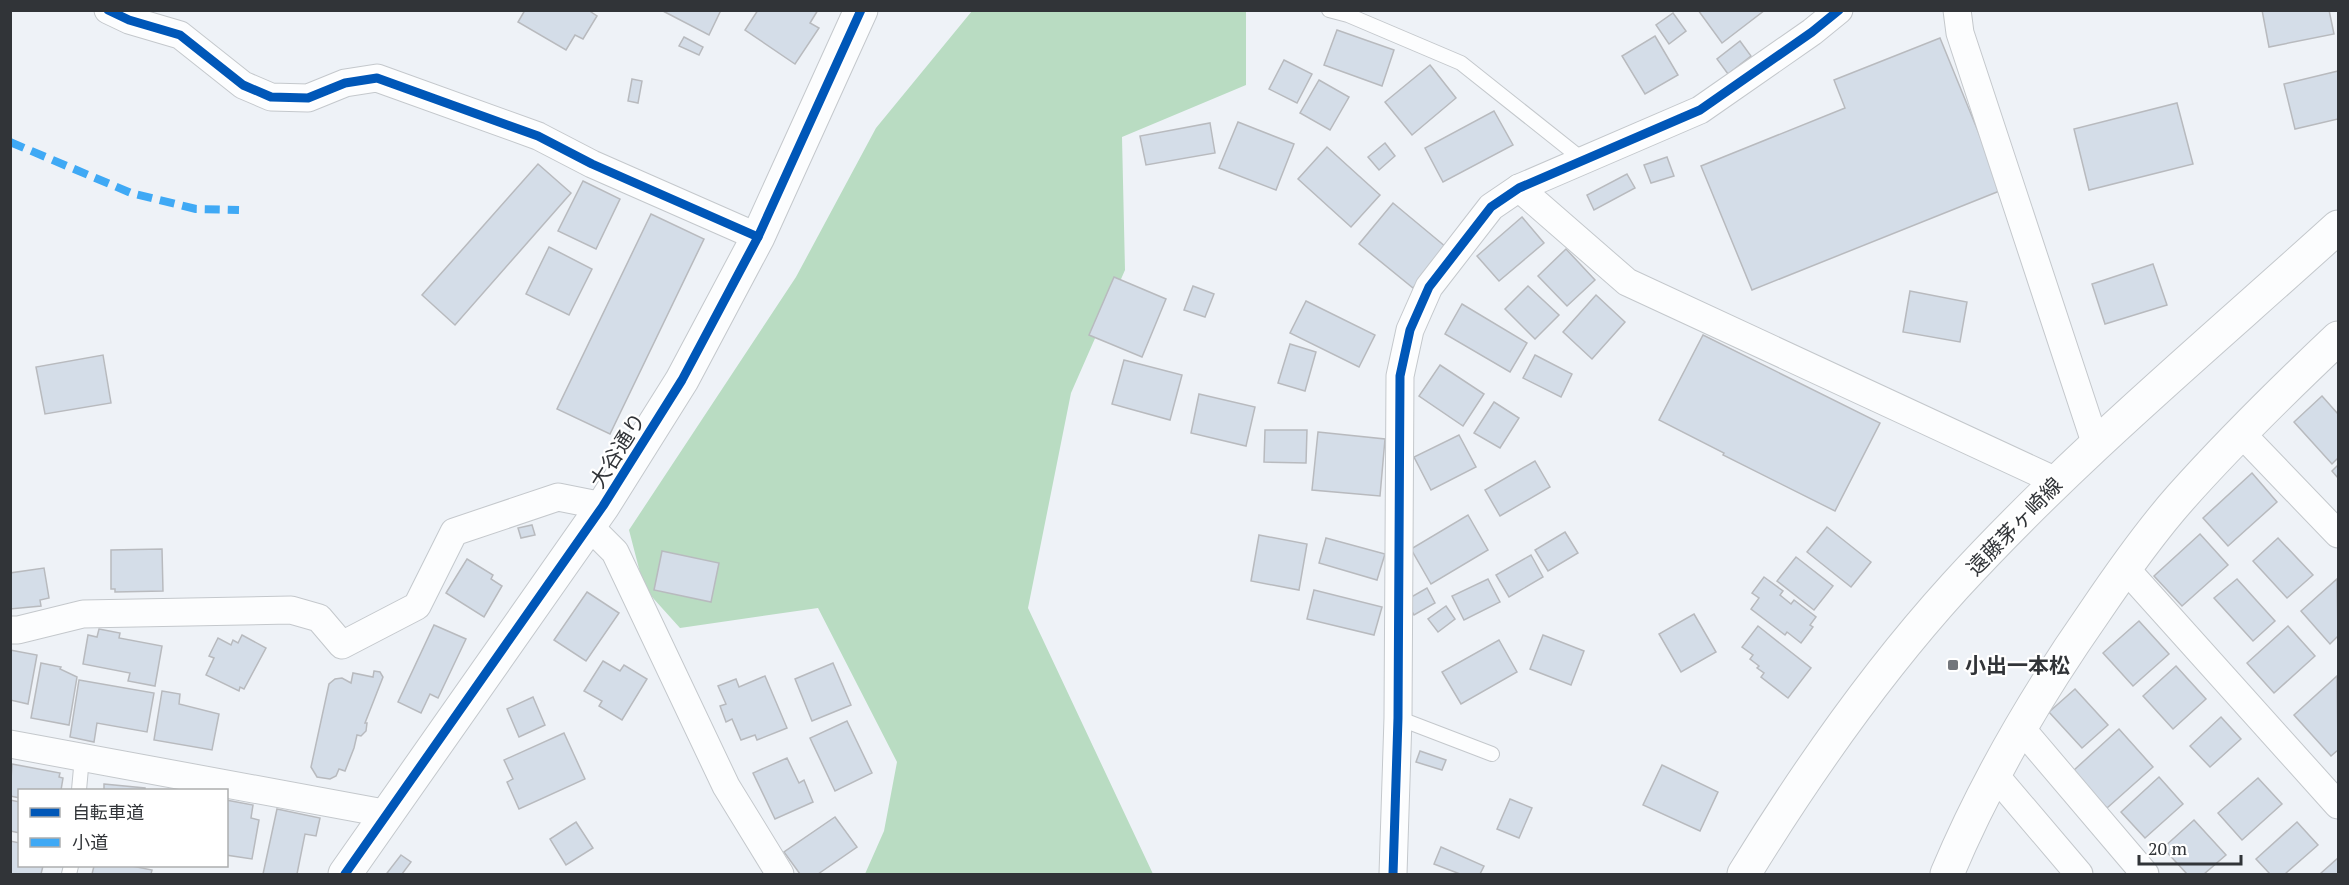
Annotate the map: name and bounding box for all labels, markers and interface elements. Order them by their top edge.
street label: 大谷通り [583,407,651,493]
street label: 遠藤茅ヶ崎線 [1960,471,2068,581]
place label: 小出一本松 [1965,651,2070,679]
marker: 小出一本松 [1946,658,1960,672]
legend [18,789,228,867]
text: 自転車道 [72,800,144,824]
scale bar [2139,828,2241,866]
text: 小道 [72,830,108,854]
text: 20 m [2148,836,2188,860]

